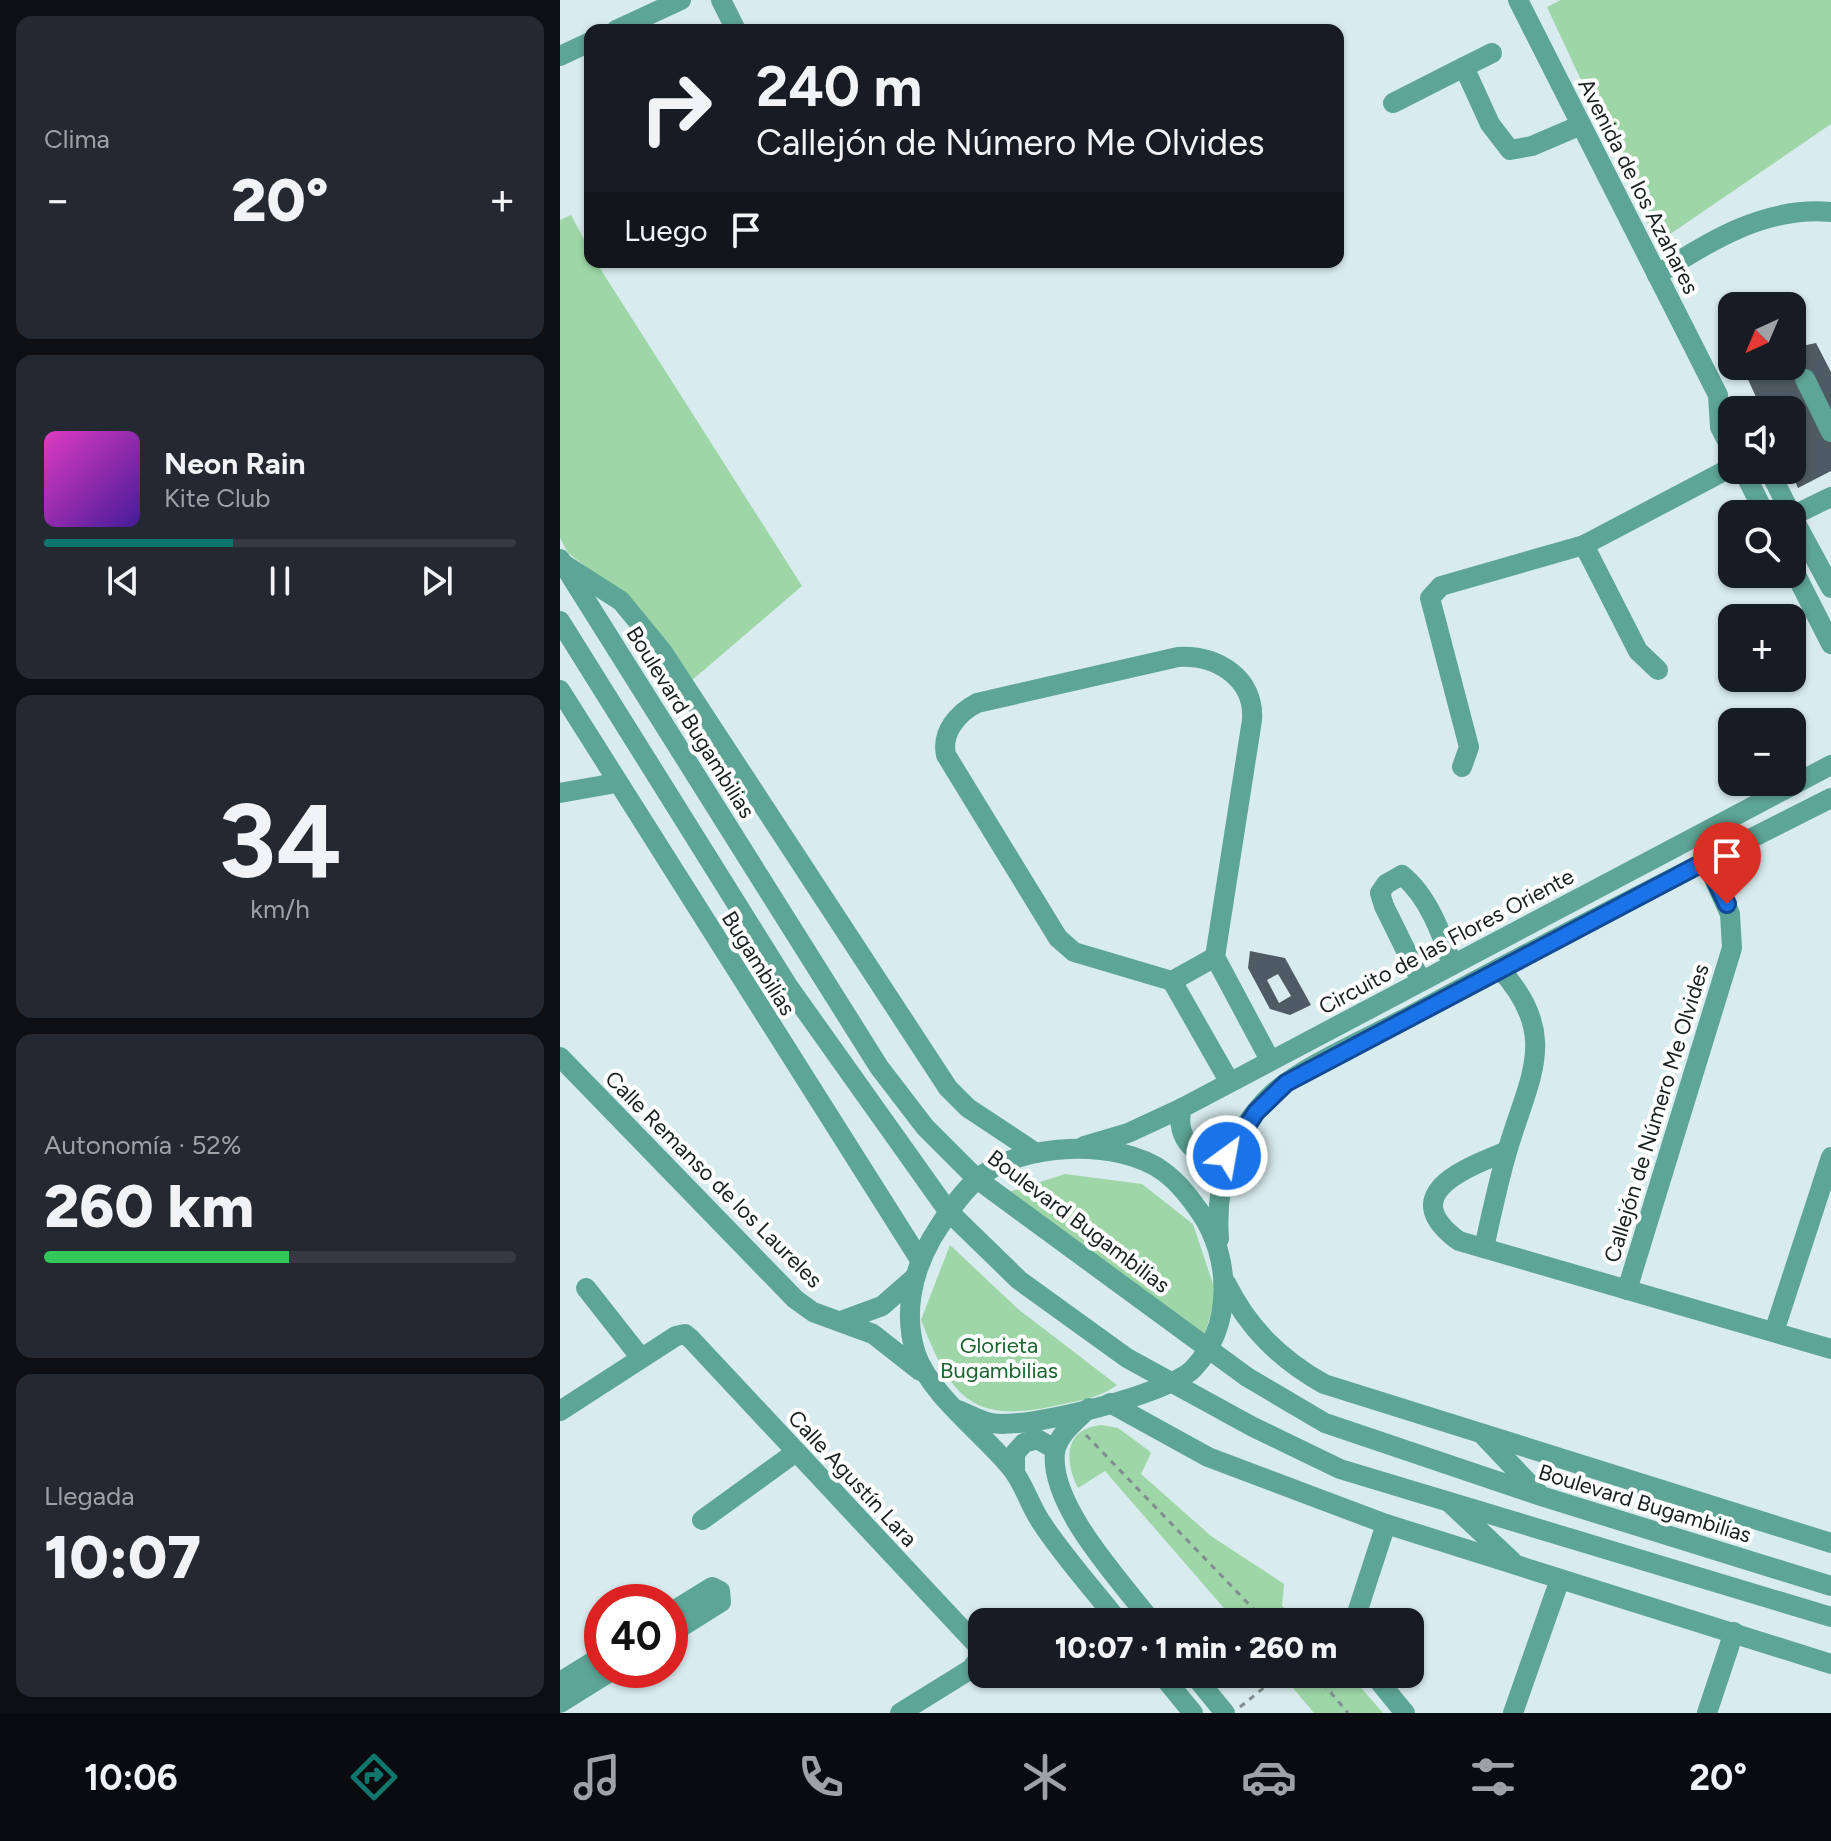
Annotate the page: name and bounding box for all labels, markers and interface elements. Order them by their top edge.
text: 240 m [756,53,922,120]
icon: right [624,56,728,160]
street label: Avenida de los Azahares [1572,74,1705,299]
text: Callejón de Número Me Olvides [756,121,1265,164]
text: Clima [44,123,110,155]
text: 20° [231,164,329,236]
text: − [44,173,71,226]
text: + [489,173,516,226]
icon: arrive [724,208,768,252]
text: Luego [624,212,708,249]
north arrow [1718,292,1806,380]
map controls [1718,292,1806,796]
button: sound [1718,396,1806,484]
text: Neon Rain [164,445,306,482]
text: Kite Club [164,482,270,514]
button: search [1718,500,1806,588]
icon: previous [101,559,145,603]
icon: pause [258,559,302,603]
icon: next [415,559,459,603]
button: + [1718,604,1806,692]
street label: Boulevard Bugambilias [621,621,761,823]
button: − [1718,708,1806,796]
text: 34 [218,778,342,903]
pin [1693,822,1761,904]
icon: arrive [1705,834,1749,878]
street label: Circuito de las Flores Oriente [1314,863,1578,1020]
text: km/h [250,893,310,925]
street label: Bugambilias [716,906,801,1020]
street label: Callejón de Número Me Olvides [1598,961,1715,1266]
street label: Calle Remanso de los Laureles [600,1065,828,1293]
position arrow [1185,1114,1269,1198]
text: Autonomía · 52% [44,1129,241,1161]
street label: Boulevard Bugambilias [982,1144,1175,1299]
text: 260 km [44,1170,254,1242]
park label: Glorieta Bugambilias [940,1332,1058,1384]
street label: Calle Agustín Lara [782,1404,923,1552]
street label: Boulevard Bugambilias [1535,1458,1755,1549]
text: Llegada [44,1480,134,1512]
text: 10:07 [44,1521,201,1593]
speed limit sign: 40 [584,1584,688,1688]
text: 10:07 · 1 min · 260 m [1055,1629,1337,1666]
icon: directions [346,1749,402,1805]
icon: music [569,1749,625,1805]
icon: phone [793,1749,849,1805]
icon: climate [1017,1749,1073,1805]
icon: car [1241,1749,1297,1805]
icon: filters [1465,1749,1521,1805]
text: 10:06 [84,1756,178,1799]
text: 20° [1689,1756,1747,1799]

